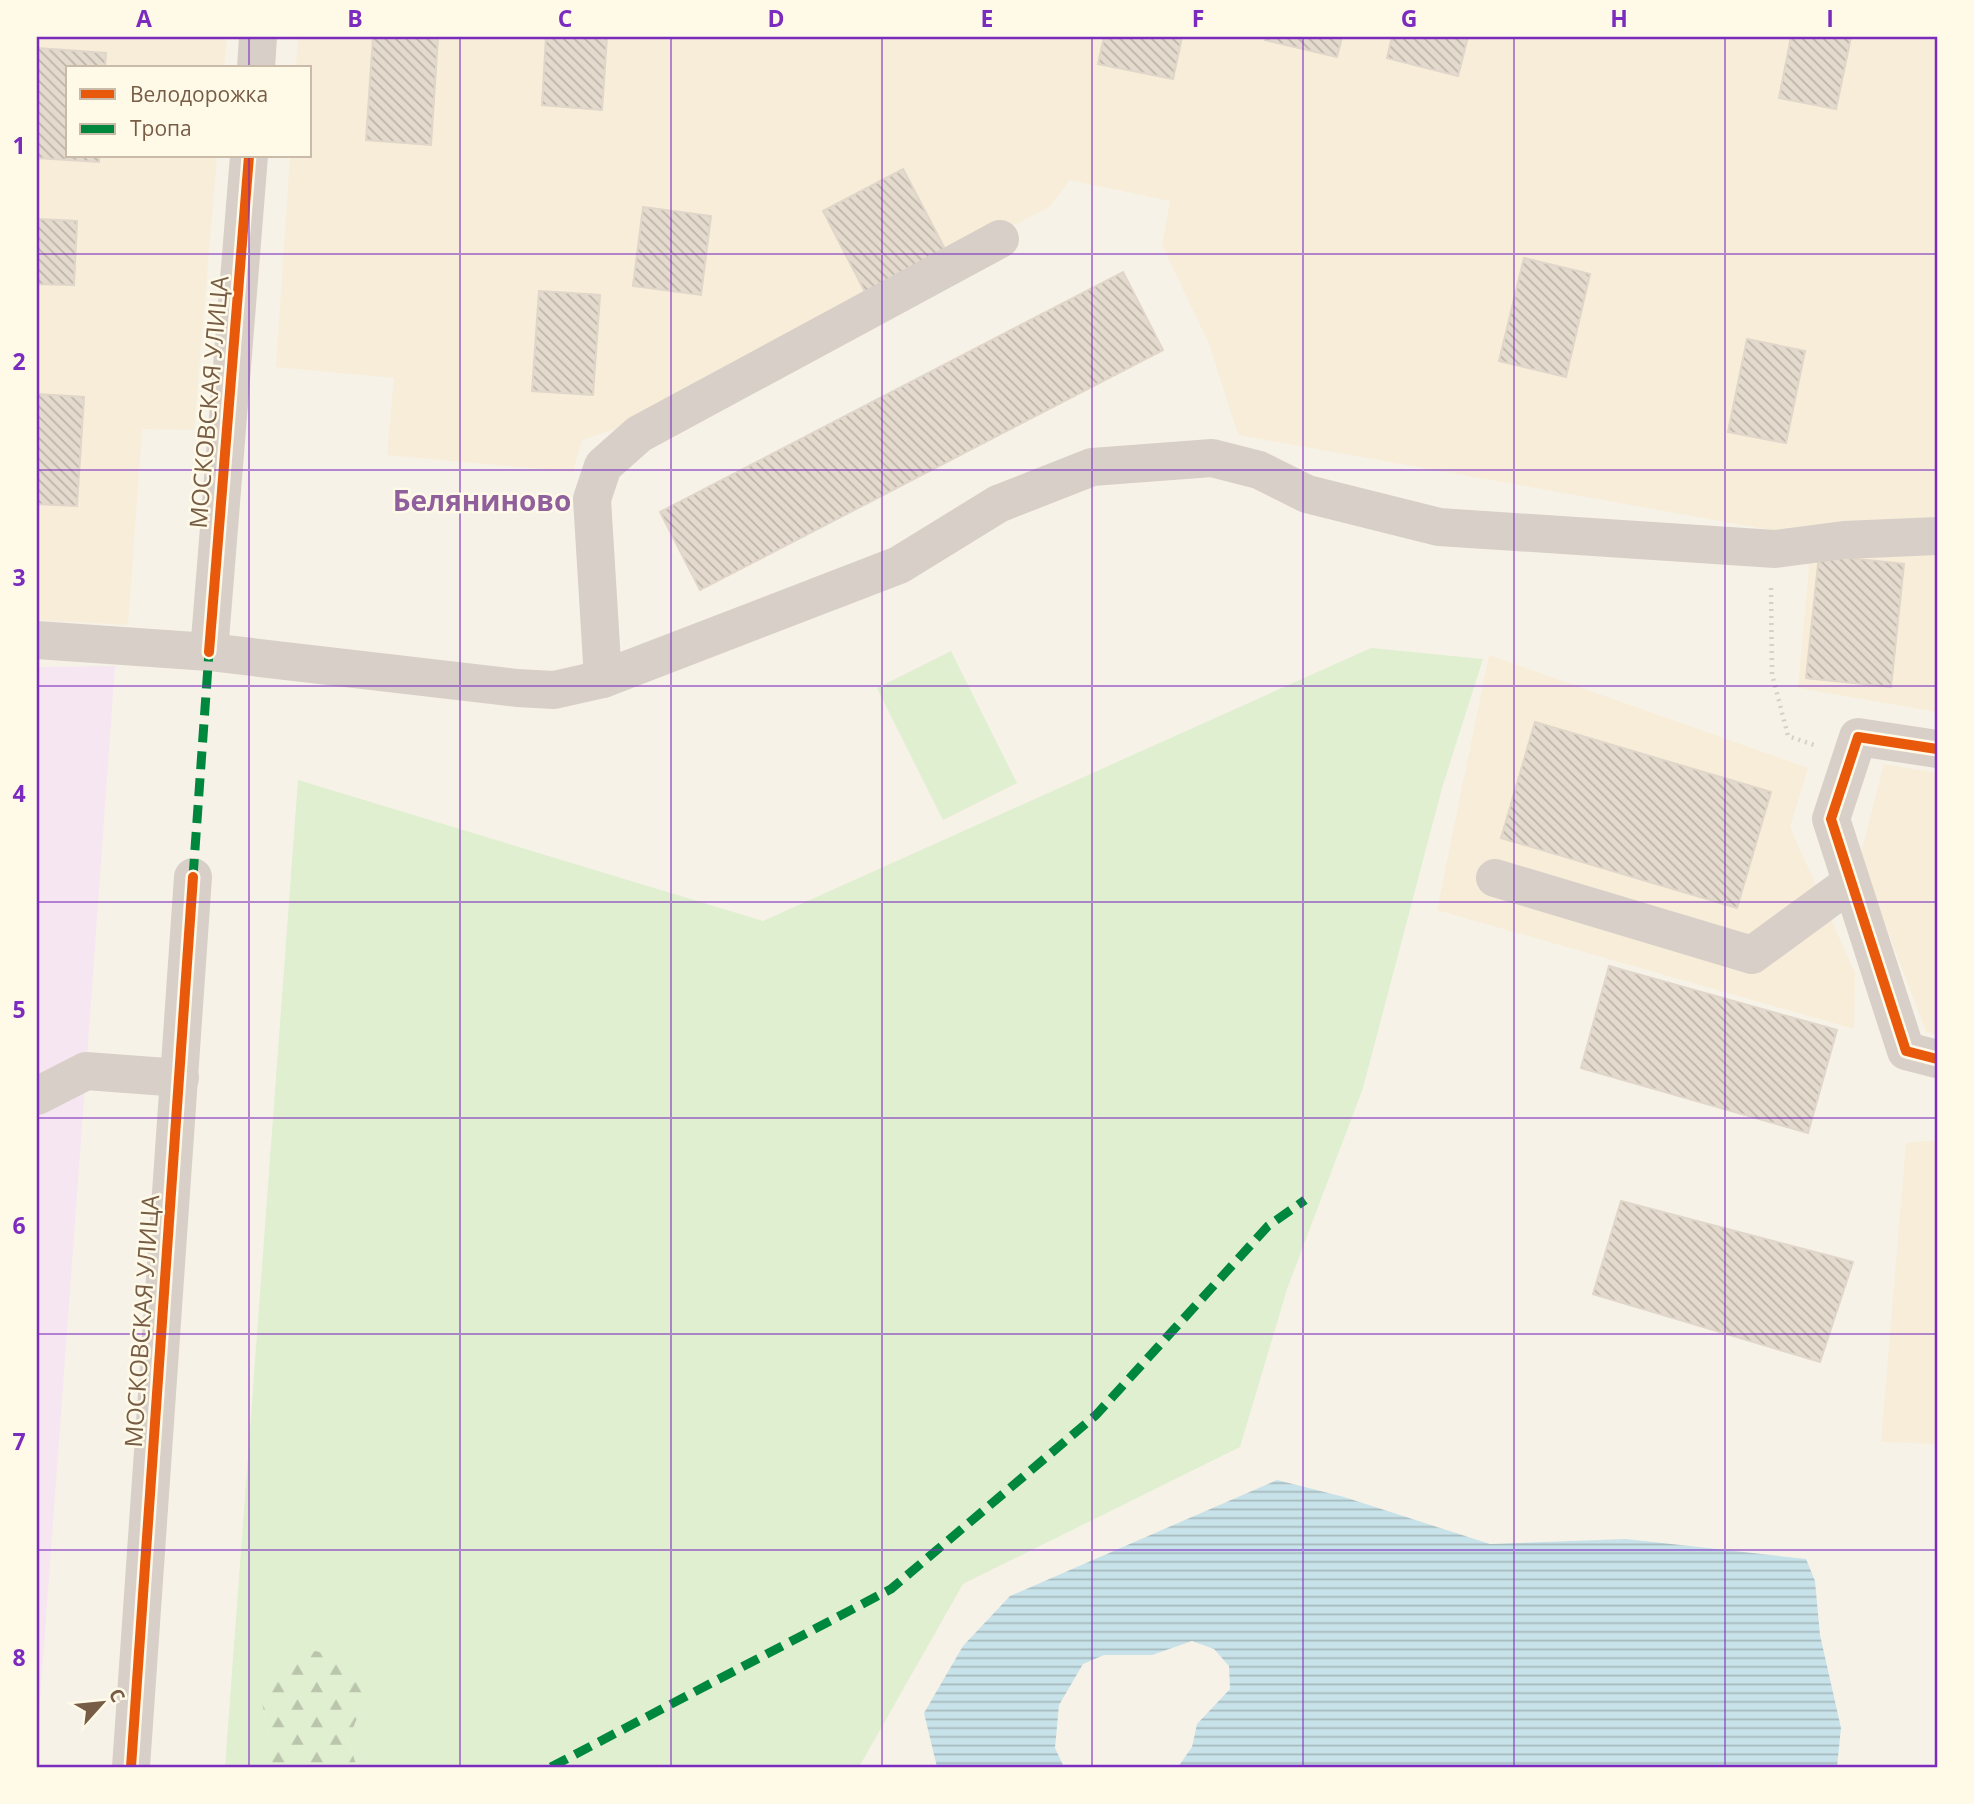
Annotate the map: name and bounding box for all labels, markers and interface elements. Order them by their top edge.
text: A [136,2,152,34]
text: B [347,2,363,34]
text: C [558,2,572,34]
text: D [767,2,785,34]
text: E [981,2,993,34]
text: F [1192,2,1204,34]
text: G [1401,2,1417,34]
text: H [1610,2,1628,34]
text: I [1826,2,1834,34]
legend [66,66,312,158]
text: Велодорожка [130,80,268,108]
text: Тропа [130,114,192,142]
text: 1 [12,129,26,161]
street label: МОСКОВСКАЯ УЛИЦА [181,274,236,530]
text: 2 [12,345,26,377]
district label: Беляниново [393,481,571,519]
text: 3 [12,561,26,593]
text: 4 [12,777,26,809]
text: 5 [12,993,26,1025]
street label: МОСКОВСКАЯ УЛИЦА [116,1193,166,1449]
text: 6 [12,1209,26,1241]
text: 7 [12,1425,26,1457]
text: 8 [12,1641,26,1673]
north arrow [66,1668,136,1738]
text: С [103,1684,131,1707]

